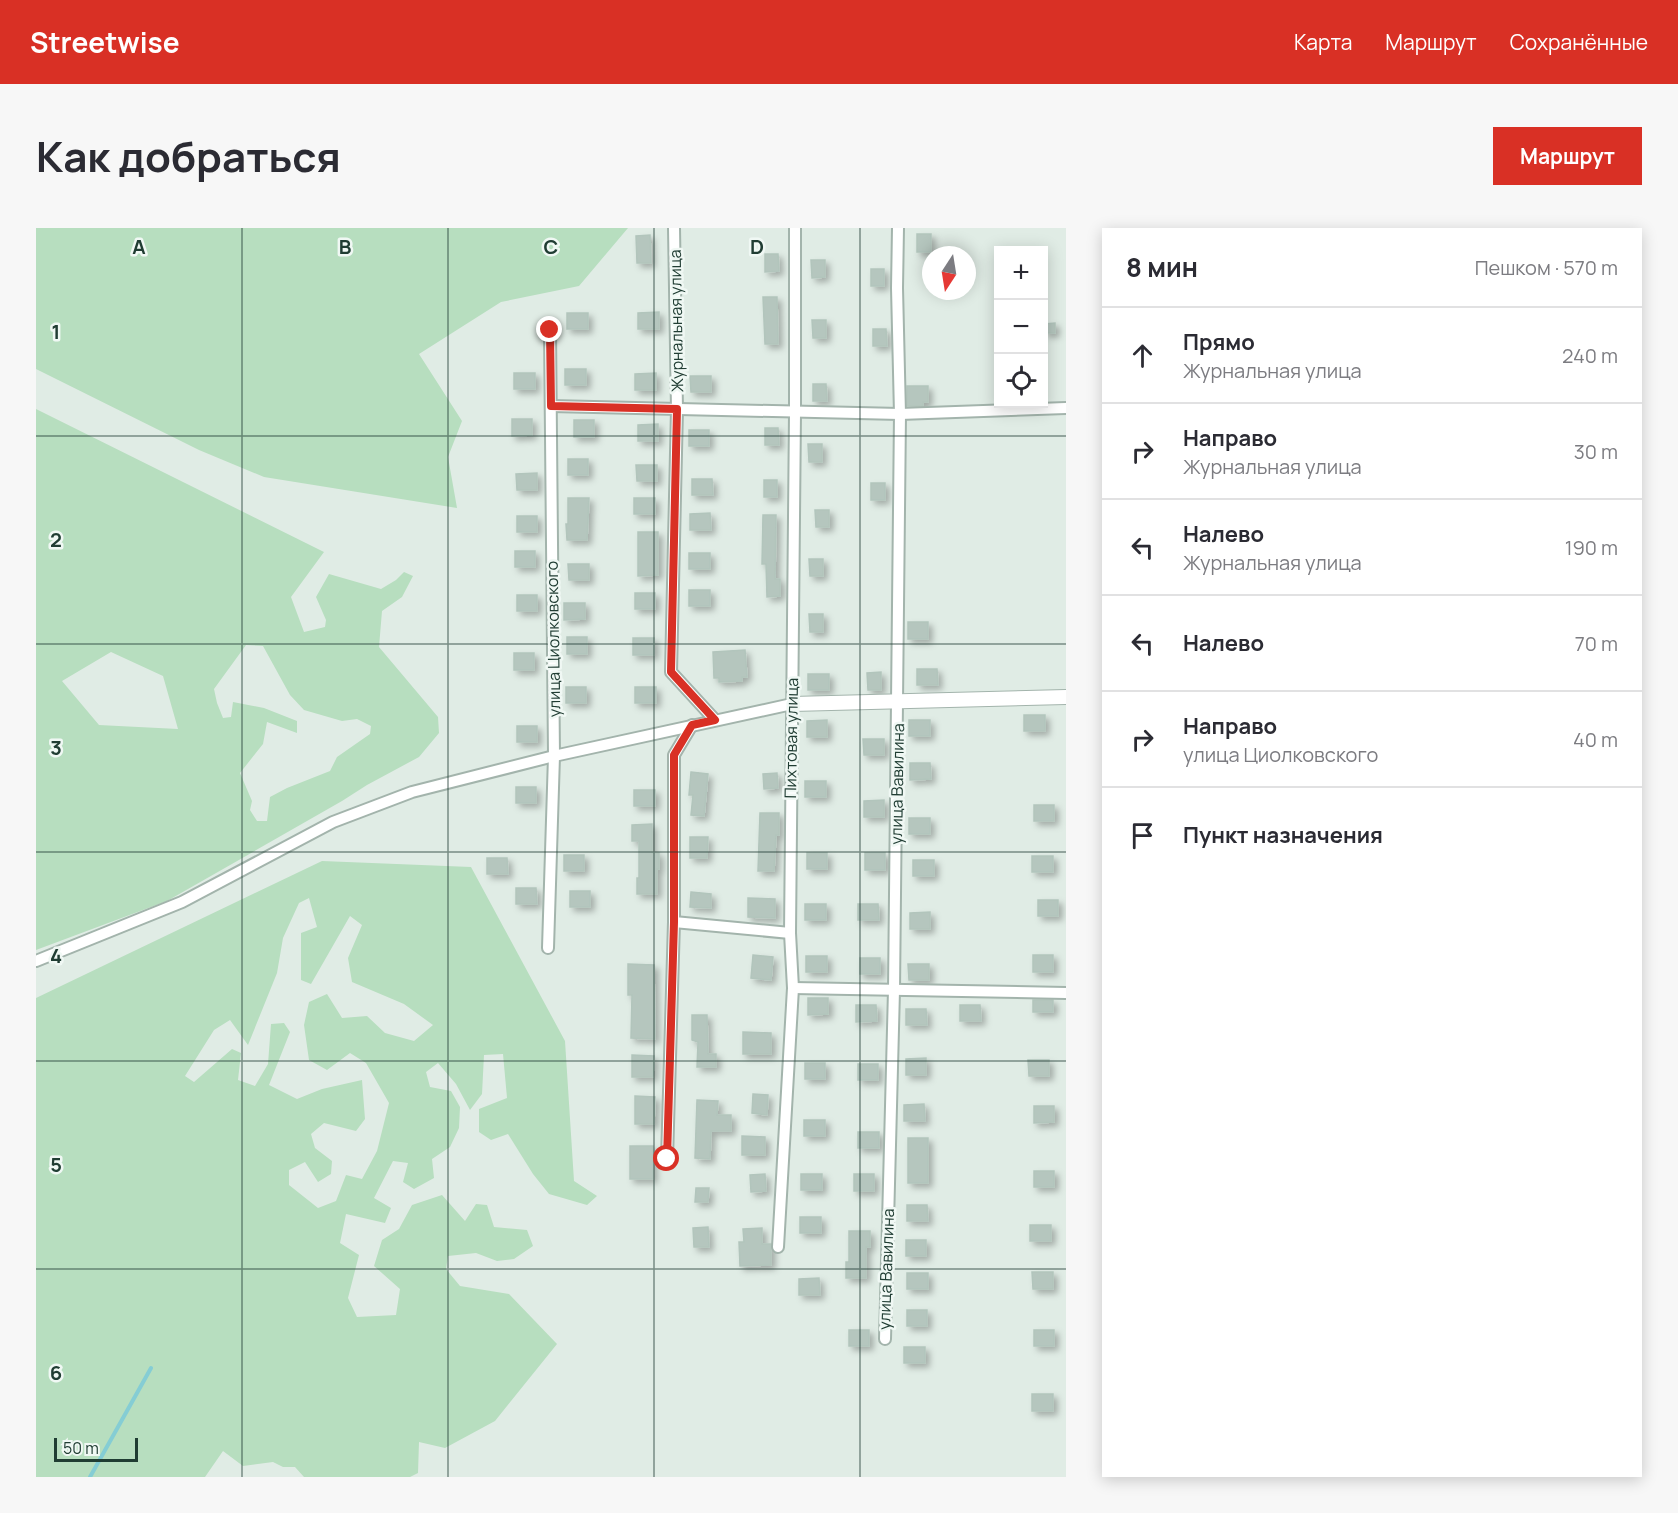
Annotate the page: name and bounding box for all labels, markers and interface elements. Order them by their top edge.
text: Streetwise [30,23,180,61]
text: Карта [1294,28,1352,56]
text: Маршрут [1385,28,1477,56]
text: Сохранённые [1510,28,1648,56]
text: Как добраться [36,127,341,185]
button: Маршрут [1493,127,1642,185]
text: A [132,233,146,260]
text: B [339,233,352,260]
text: C [544,233,558,260]
text: D [750,233,764,260]
north arrow [922,246,976,300]
map controls [994,246,1048,408]
button: + [994,246,1048,300]
street label: Журнальная улица [664,249,688,393]
text: 8 мин [1126,249,1198,285]
text: Пешком · 570 m [1475,254,1618,281]
button: − [994,300,1048,354]
route end [536,316,562,342]
text: 1 [52,318,60,345]
text: Прямо [1183,327,1255,357]
icon: ahead [1126,339,1159,372]
text: 240 m [1562,342,1618,369]
button: locate [994,354,1048,408]
text: Журнальная улица [1183,357,1362,384]
text: Направо [1183,423,1277,453]
icon: right [1126,435,1159,468]
text: 30 m [1574,438,1618,465]
text: Журнальная улица [1183,453,1362,480]
text: Налево [1183,519,1264,549]
text: 2 [50,526,62,553]
icon: left [1126,531,1159,564]
text: 190 m [1565,534,1618,561]
text: Журнальная улица [1183,549,1362,576]
street label: улица Циолковского [541,561,565,717]
icon: left [1126,627,1159,660]
text: Налево [1183,628,1264,658]
text: 70 m [1575,630,1618,657]
street label: Пихтовая улица [779,677,803,799]
text: Направо [1183,711,1277,741]
street label: улица Вавилина [885,723,909,845]
icon: right [1126,723,1159,756]
text: 40 m [1573,726,1618,753]
text: 3 [50,734,62,761]
text: улица Циолковского [1183,741,1378,768]
icon: arrive [1126,819,1159,852]
text: Пункт назначения [1183,820,1383,850]
text: 4 [50,942,62,969]
route start [653,1145,679,1171]
text: 5 [50,1151,62,1178]
street label: улица Вавилина [873,1208,899,1330]
text: 6 [50,1359,62,1386]
scale bar [54,1435,138,1462]
text: 50 m [63,1437,99,1459]

